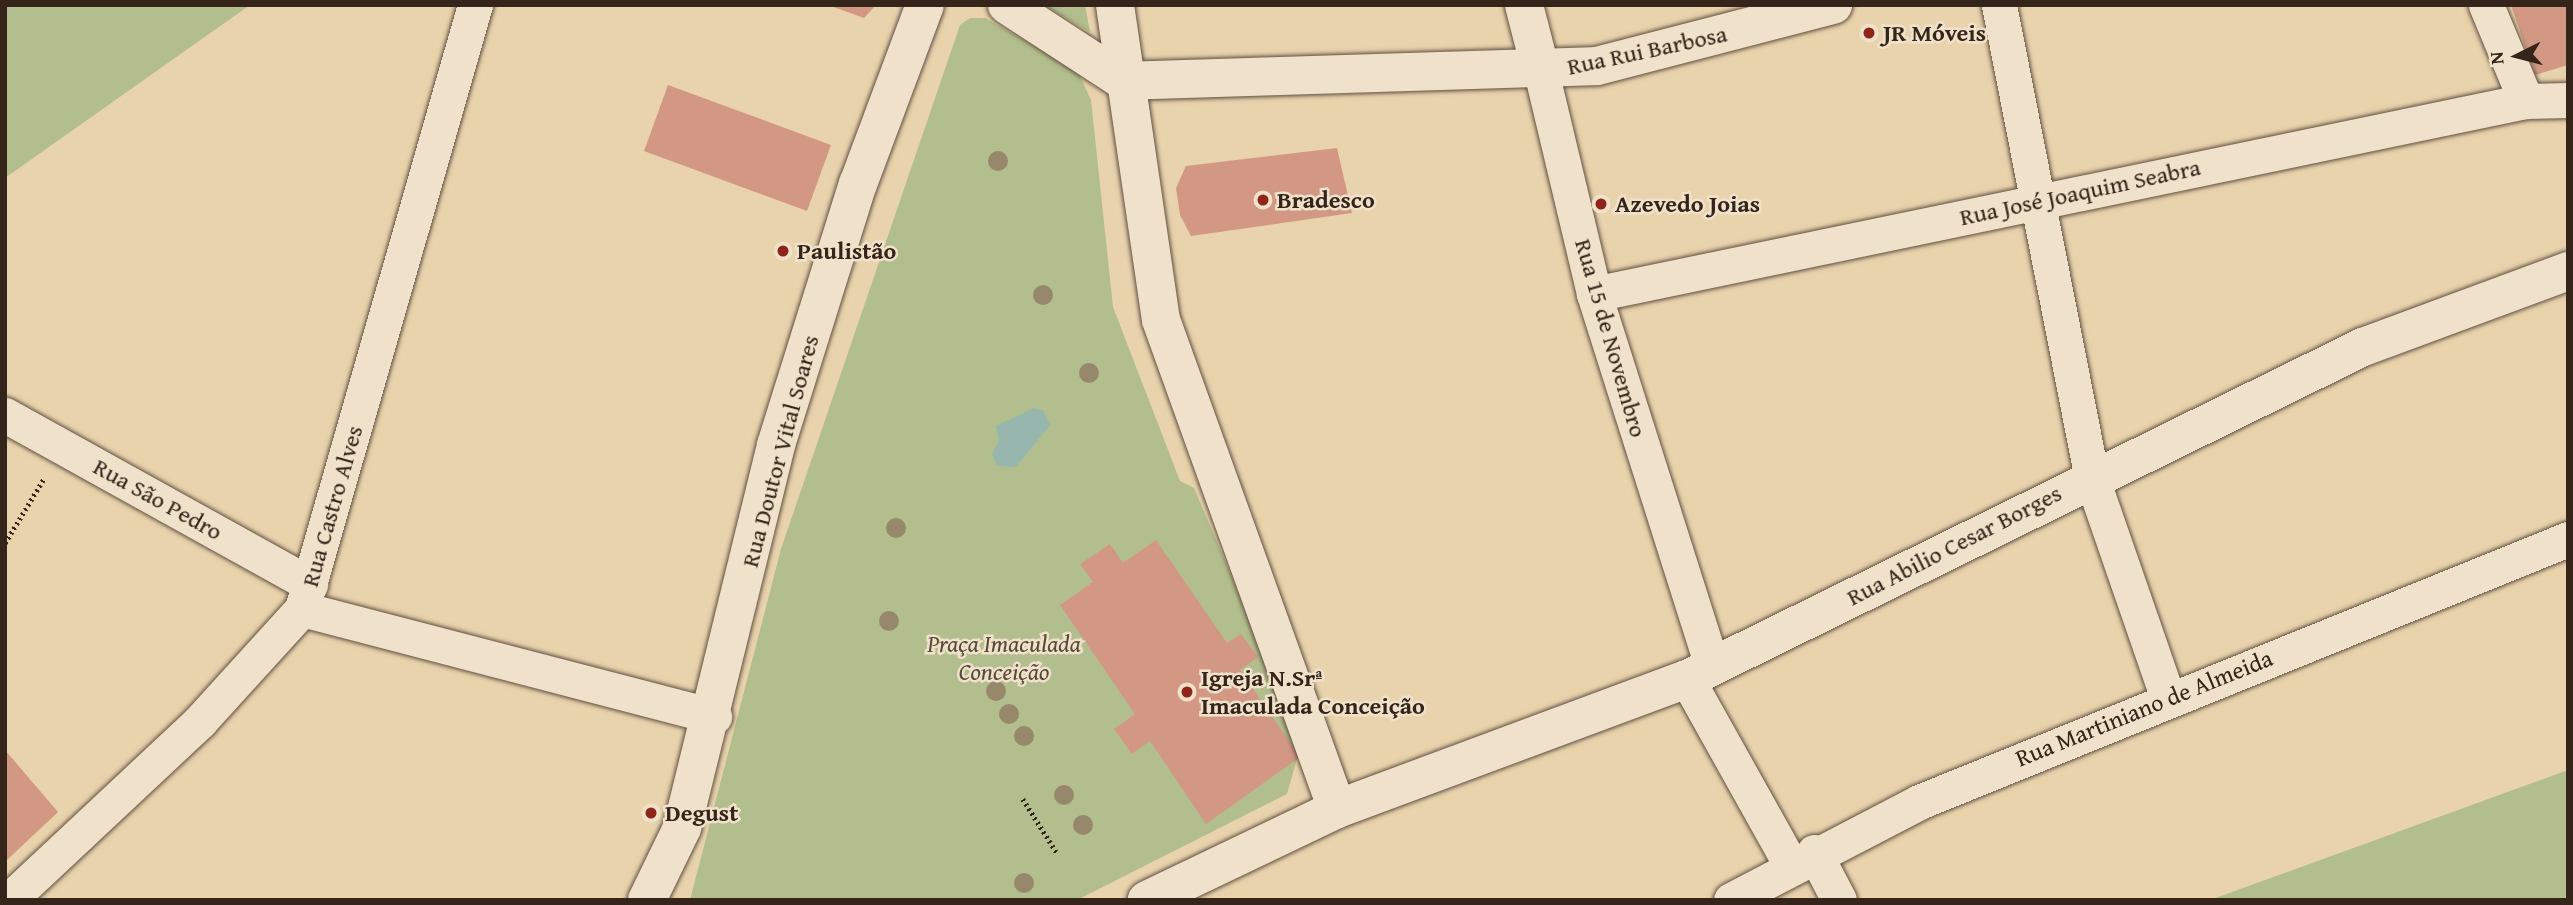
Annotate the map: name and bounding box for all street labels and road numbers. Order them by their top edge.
street label: Rua Rui Barbosa [1564,19,1730,81]
street label: Rua José Joaquim Seabra [1957,152,2203,232]
street label: Rua 15 de Novembro [1569,235,1653,441]
street label: Rua Doutor Vital Soares [735,332,825,570]
street label: Rua Castro Alves [295,422,369,590]
street label: Rua São Pedro [89,452,227,546]
street label: Rua Abilio Cesar Borges [1842,478,2066,612]
street label: Rua Martiniano de Almeida [2011,643,2277,773]

